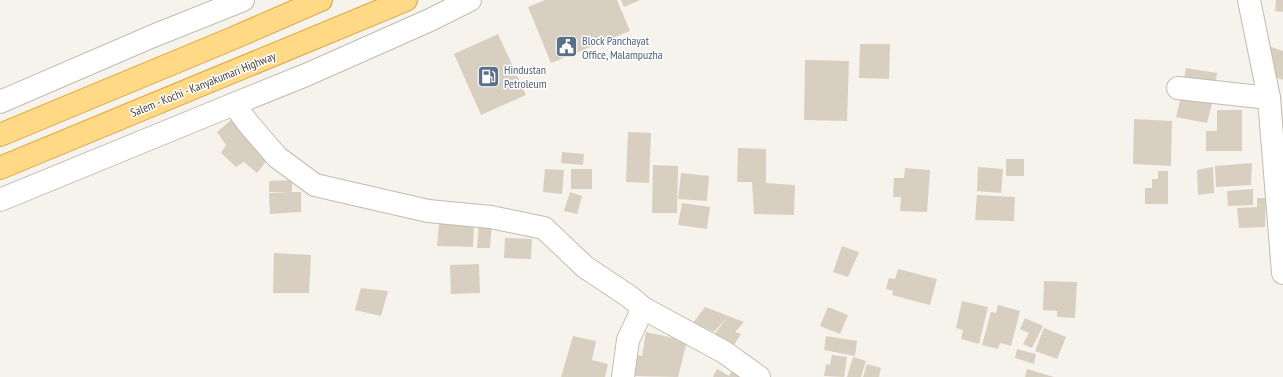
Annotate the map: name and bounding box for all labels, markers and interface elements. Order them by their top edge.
place label: Block Panchayat Office, Malampuzha [582,33,663,62]
public building icon: Block Panchayat Office, Malampuzha [554,34,580,60]
street label: Salem - Kochi - Kanyakumari Highway [128,48,278,120]
place label: Hindustan Petroleum [504,62,547,91]
fuel station icon: Hindustan Petroleum [475,63,501,89]

